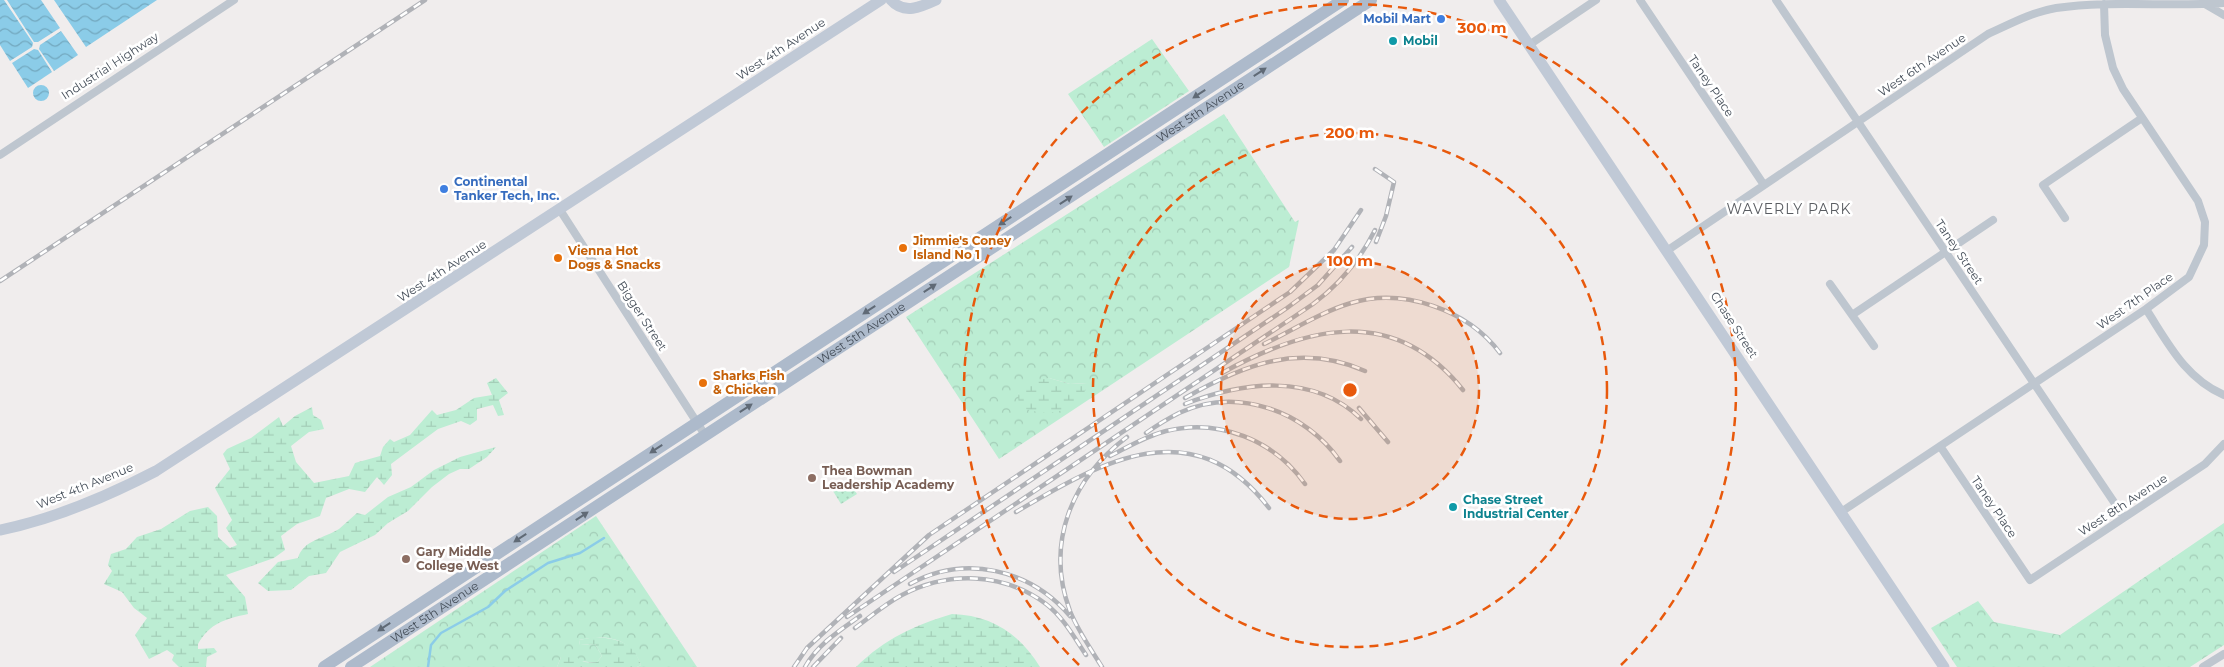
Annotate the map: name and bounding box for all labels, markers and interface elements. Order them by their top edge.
place label: Mobil Mart [1363,11,1432,26]
marker: Mobil Mart [1435,13,1447,25]
street label: West 4th Avenue [733,14,828,83]
text: 300 m [1456,18,1507,37]
street label: Industrial Highway [58,28,162,103]
street label: West 6th Avenue [1875,30,1968,99]
place label: Mobil [1403,33,1438,48]
marker: Mobil [1387,35,1399,47]
street label: Taney Place [1685,52,1738,120]
one-way arrow [1254,67,1267,77]
street label: West 5th Avenue [1153,77,1247,145]
one-way arrow [1193,89,1206,99]
text: 200 m [1325,123,1375,142]
place label: Continental Tanker Tech, Inc. [454,174,559,203]
marker: Continental Tanker Tech, Inc. [438,183,450,195]
one-way arrow [1060,196,1073,205]
district label: WAVERLY PARK [1727,200,1851,218]
one-way arrow [998,216,1011,226]
street label: Taney Street [1932,217,1987,287]
place label: Jimmie's Coney Island No 1 [912,233,1012,262]
street label: West 4th Avenue [394,236,489,305]
marker: Jimmie's Coney Island No 1 [897,242,909,254]
place label: Vienna Hot Dogs & Snacks [567,243,661,272]
text: 100 m [1327,251,1373,270]
marker: Vienna Hot Dogs & Snacks [552,252,564,264]
street label: West 7th Place [2094,269,2176,332]
street label: Bigger Street [614,278,671,354]
one-way arrow [923,284,937,293]
street label: Chase Street [1707,289,1762,361]
street label: West 5th Avenue [814,299,908,367]
one-way arrow [862,305,875,315]
place label: Sharks Fish & Chicken [713,368,785,397]
marker: Sharks Fish & Chicken [697,377,709,389]
centre of rings [1341,381,1359,399]
one-way arrow [739,403,752,413]
one-way arrow [649,444,663,454]
street label: West 4th Avenue [34,459,135,512]
place label: Thea Bowman Leadership Academy [822,463,955,492]
street label: West 8th Avenue [2076,470,2170,539]
marker: Thea Bowman Leadership Academy [806,472,818,484]
street label: Taney Place [1968,473,2021,541]
place label: Chase Street Industrial Center [1463,492,1569,521]
marker: Chase Street Industrial Center [1447,501,1459,513]
one-way arrow [575,511,589,520]
one-way arrow [514,533,527,543]
place label: Gary Middle College West [416,544,500,573]
marker: Gary Middle College West [400,553,412,565]
street label: West 5th Avenue [388,578,481,646]
one-way arrow [378,623,391,632]

